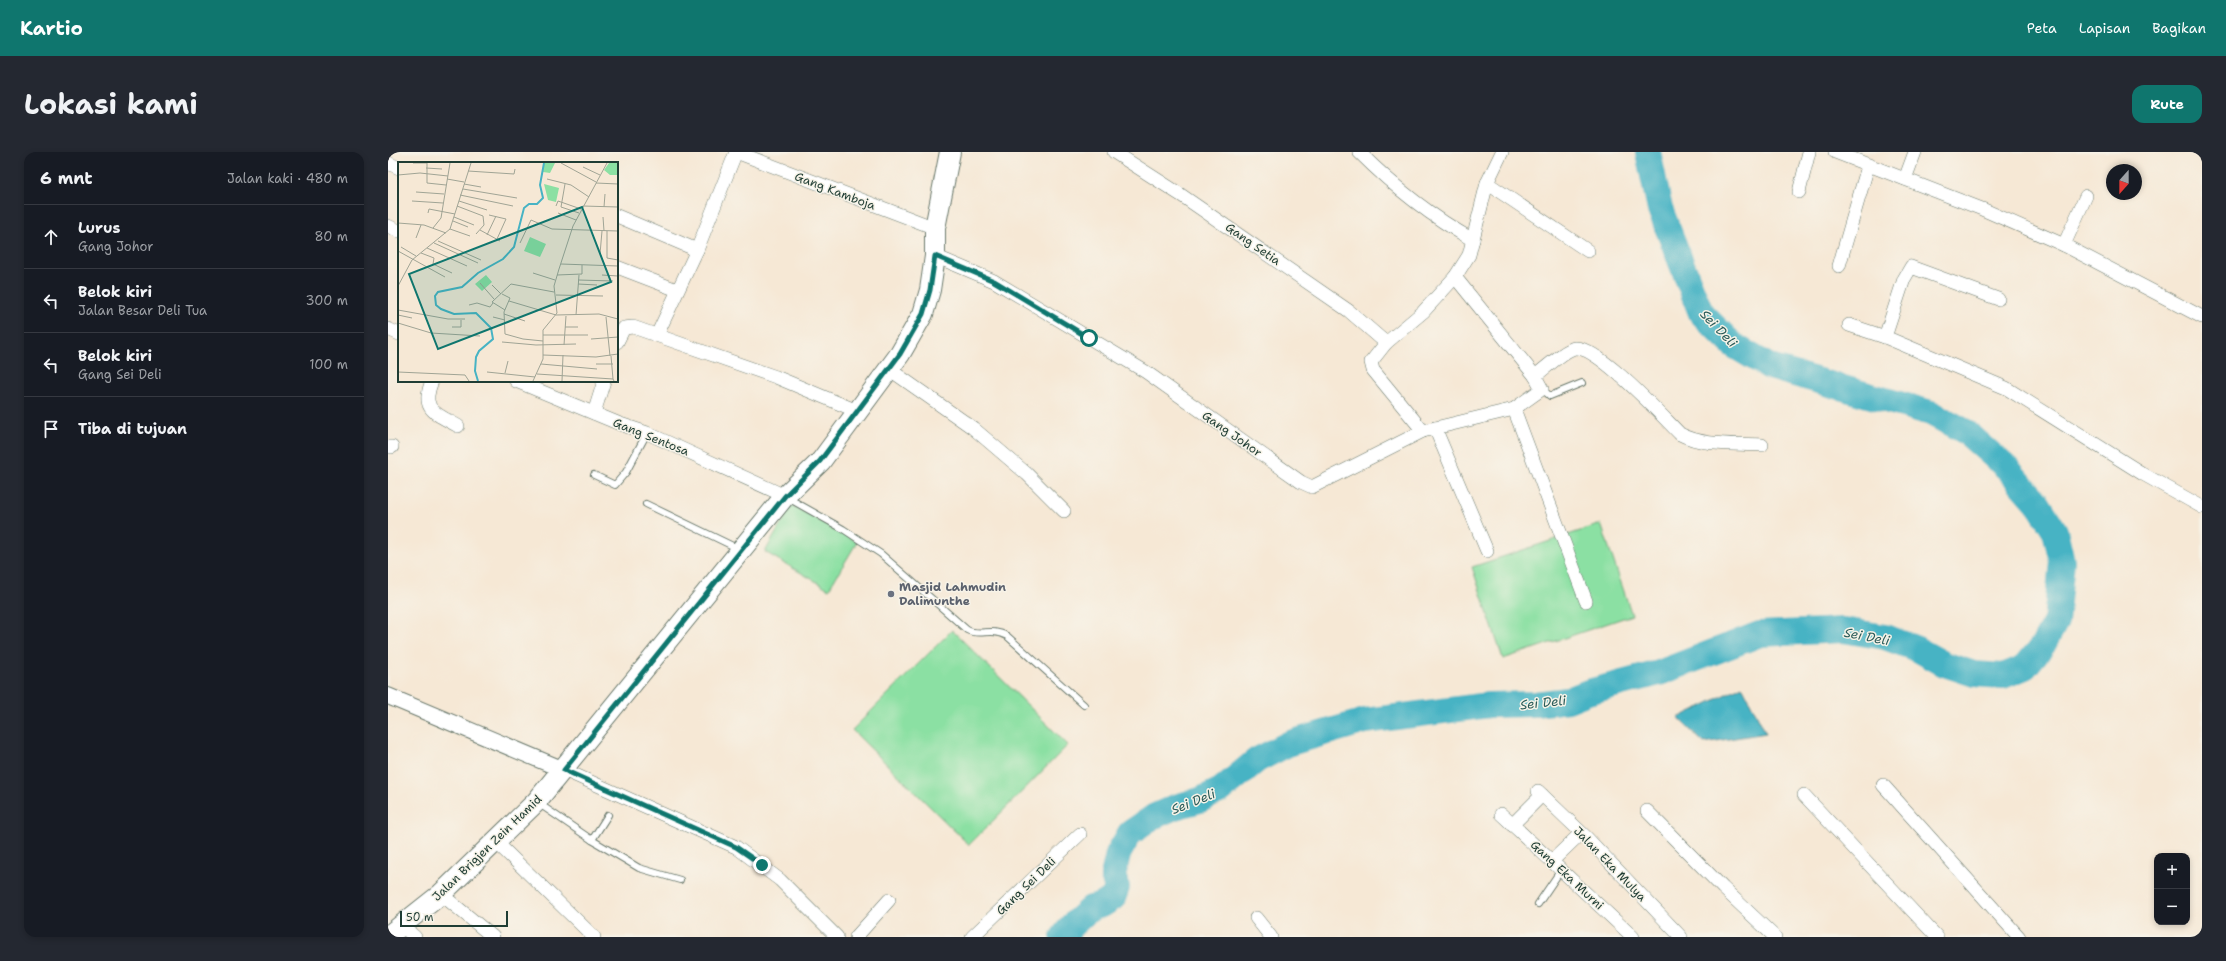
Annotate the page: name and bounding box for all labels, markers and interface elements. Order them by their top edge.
text: Kartio [20,16,83,41]
text: Peta [2027,19,2057,37]
text: Lapisan [2079,19,2130,37]
text: Bagikan [2152,19,2206,37]
text: Lokasi kami [24,85,198,123]
button: Rute [2132,85,2202,123]
inset map [398,162,618,382]
north arrow [2106,164,2142,200]
text: 6 mnt [40,167,93,189]
street label: Gang Kamboja [792,168,878,214]
text: Jalan kaki · 480 m [227,170,348,187]
text: Lurus [78,218,120,238]
street label: Gang Setia [1222,219,1284,269]
icon: ahead [40,226,62,248]
text: 80 m [314,228,348,245]
text: Gang Johor [78,238,153,255]
text: Belok kiri [78,282,152,302]
icon: left [40,290,62,312]
text: 300 m [305,292,348,309]
text: Jalan Besar Deli Tua [78,302,207,319]
water label: Sei Deli [1696,306,1741,351]
route start [1080,329,1098,347]
text: Belok kiri [78,346,152,366]
icon: left [40,354,62,376]
text: 100 m [309,356,348,373]
text: Gang Sei Deli [78,366,162,383]
street label: Gang Johor [1199,407,1265,461]
street label: Gang Sentosa [611,414,692,460]
icon: arrive [40,418,62,440]
text: Tiba di tujuan [78,419,187,439]
place label: Masjid Lahmudin Dalimunthe [899,579,1006,609]
marker: Masjid Lahmudin Dalimunthe [886,589,896,599]
water label: Sei Deli [1843,624,1891,649]
water label: Sei Deli [1519,692,1567,713]
water label: Sei Deli [1169,785,1218,818]
street label: Jalan Brigjen Zein Hamid [429,791,546,905]
street label: Jalan Eka Mulya [1570,823,1650,905]
street label: Gang Eka Murni [1527,837,1607,913]
street label: Gang Sei Deli [993,853,1059,919]
map controls [2154,853,2190,925]
button: + [2154,853,2190,889]
route end [753,856,771,874]
button: − [2154,889,2190,925]
scale bar [400,909,508,928]
text: 50 m [406,910,434,925]

